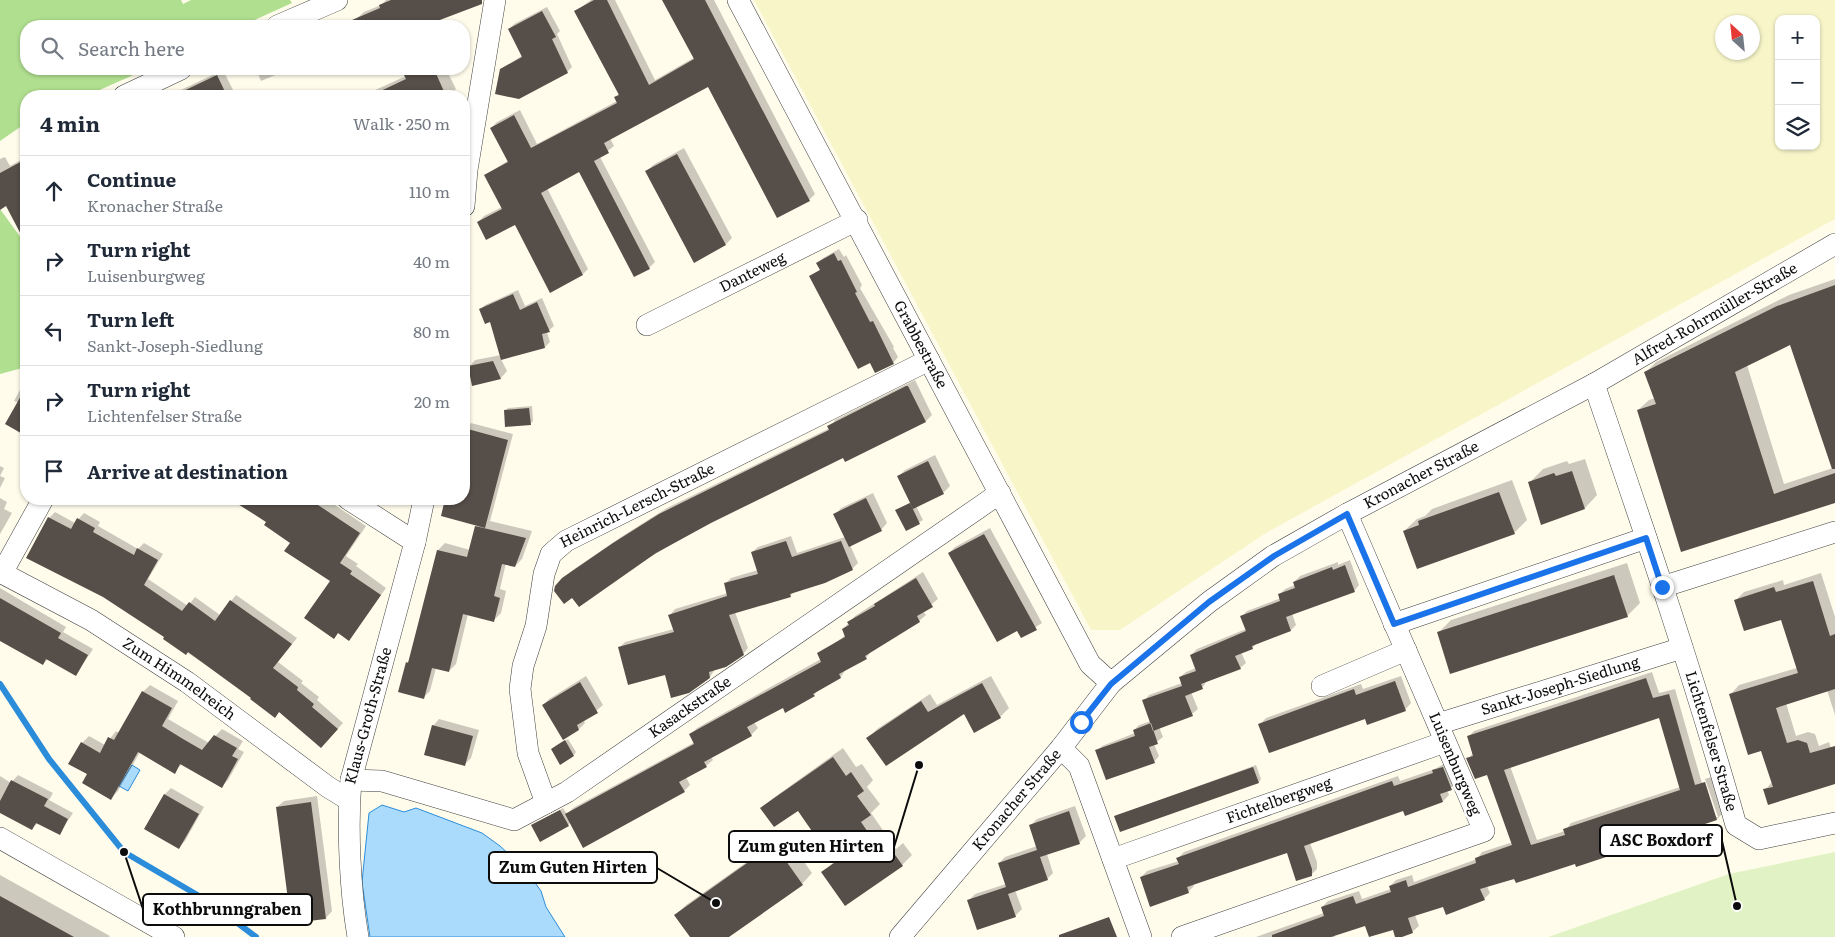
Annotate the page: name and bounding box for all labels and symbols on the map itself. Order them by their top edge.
north arrow [1715,15,1760,60]
street label: Danteweg [715,244,790,297]
street label: Alfred-Rohrmüller-Straße [1627,255,1801,370]
street label: Grabbestraße [889,296,955,392]
street label: Kronacher Straße [1359,434,1482,514]
street label: Heinrich-Lersch-Straße [555,456,718,553]
route end [1651,576,1674,599]
street label: Zum Himmelreich [119,631,242,725]
street label: Klaus-Groth-Straße [337,644,396,786]
street label: Sankt-Joseph-Siedlung [1478,649,1643,720]
street label: Lichtenfelser Straße [1680,668,1745,814]
street label: Kasackstraße [643,669,735,743]
street label: Luisenburgweg [1424,708,1489,819]
route start [1070,711,1093,734]
street label: Kronacher Straße [965,743,1066,855]
street label: Fichtelbergweg [1222,770,1335,828]
callout: ASC Boxdorf [1600,825,1722,856]
text: ASC Boxdorf [1610,827,1714,851]
callout: Zum guten Hirten [729,831,894,862]
text: Zum guten Hirten [738,833,884,857]
callout: Zum Guten Hirten [489,852,657,883]
text: Zum Guten Hirten [499,854,647,878]
callout: Kothbrunngraben [143,894,312,925]
text: Kothbrunngraben [152,896,302,920]

